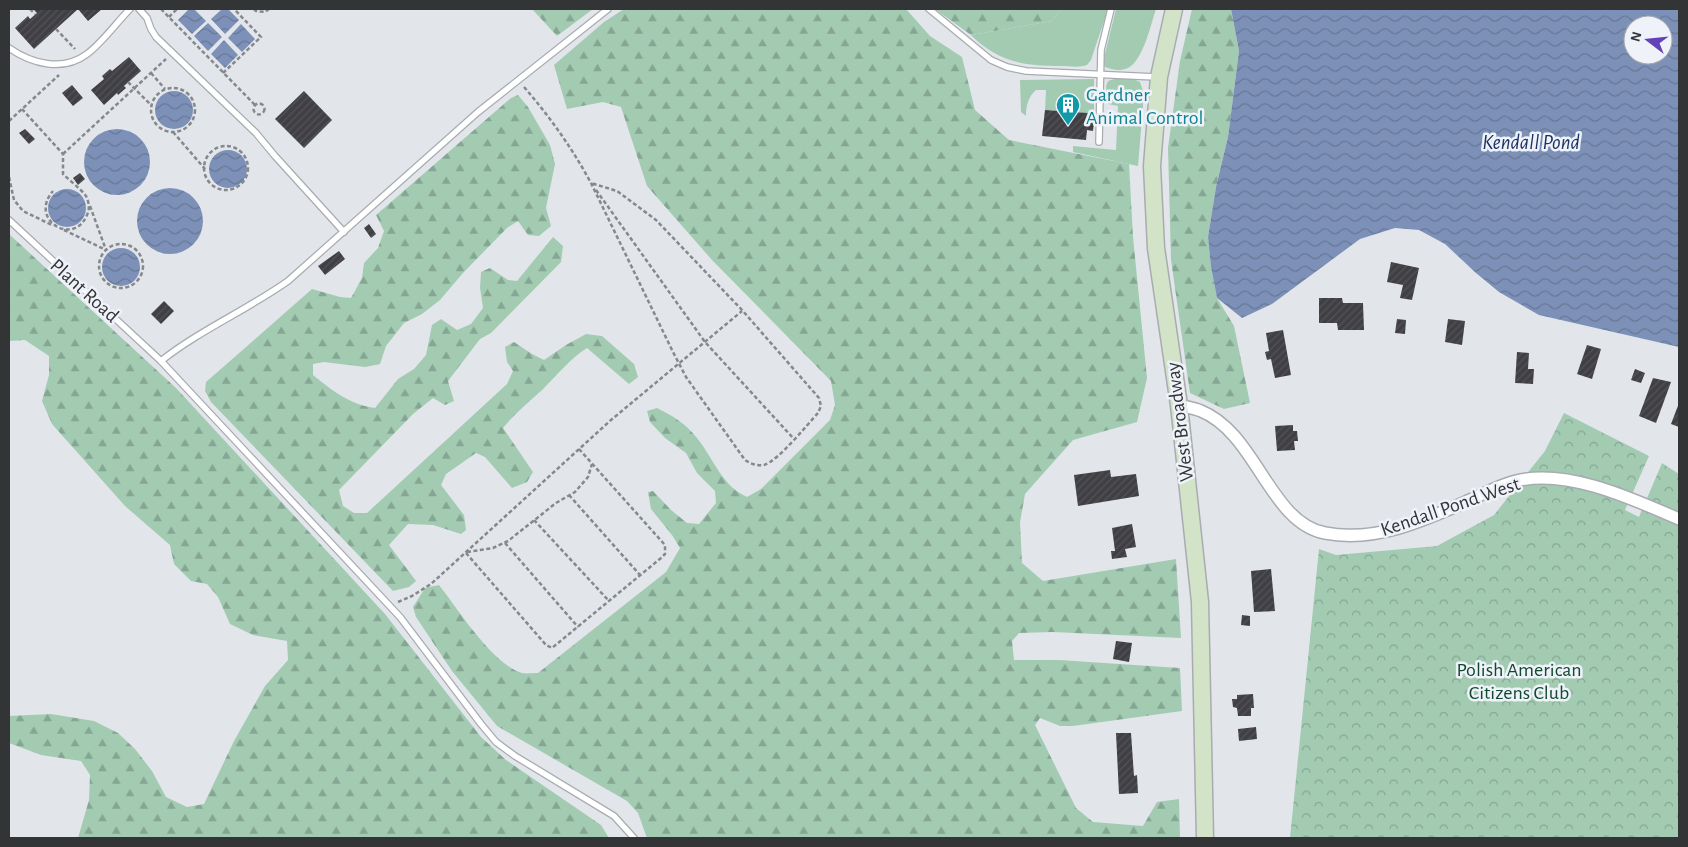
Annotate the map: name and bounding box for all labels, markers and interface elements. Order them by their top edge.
north arrow [1623,15,1673,65]
text: N [1628,30,1645,43]
place label: Gardner Animal Control [1086,85,1204,128]
building icon: Gardner Animal Control [1055,92,1081,126]
water label: Kendall Pond [1482,132,1580,153]
street label: Plant Road [46,255,122,326]
street label: West Broadway [1163,360,1197,483]
street label: Kendall Pond West [1378,474,1523,540]
park label: Polish American Citizens Club [1457,660,1582,703]

